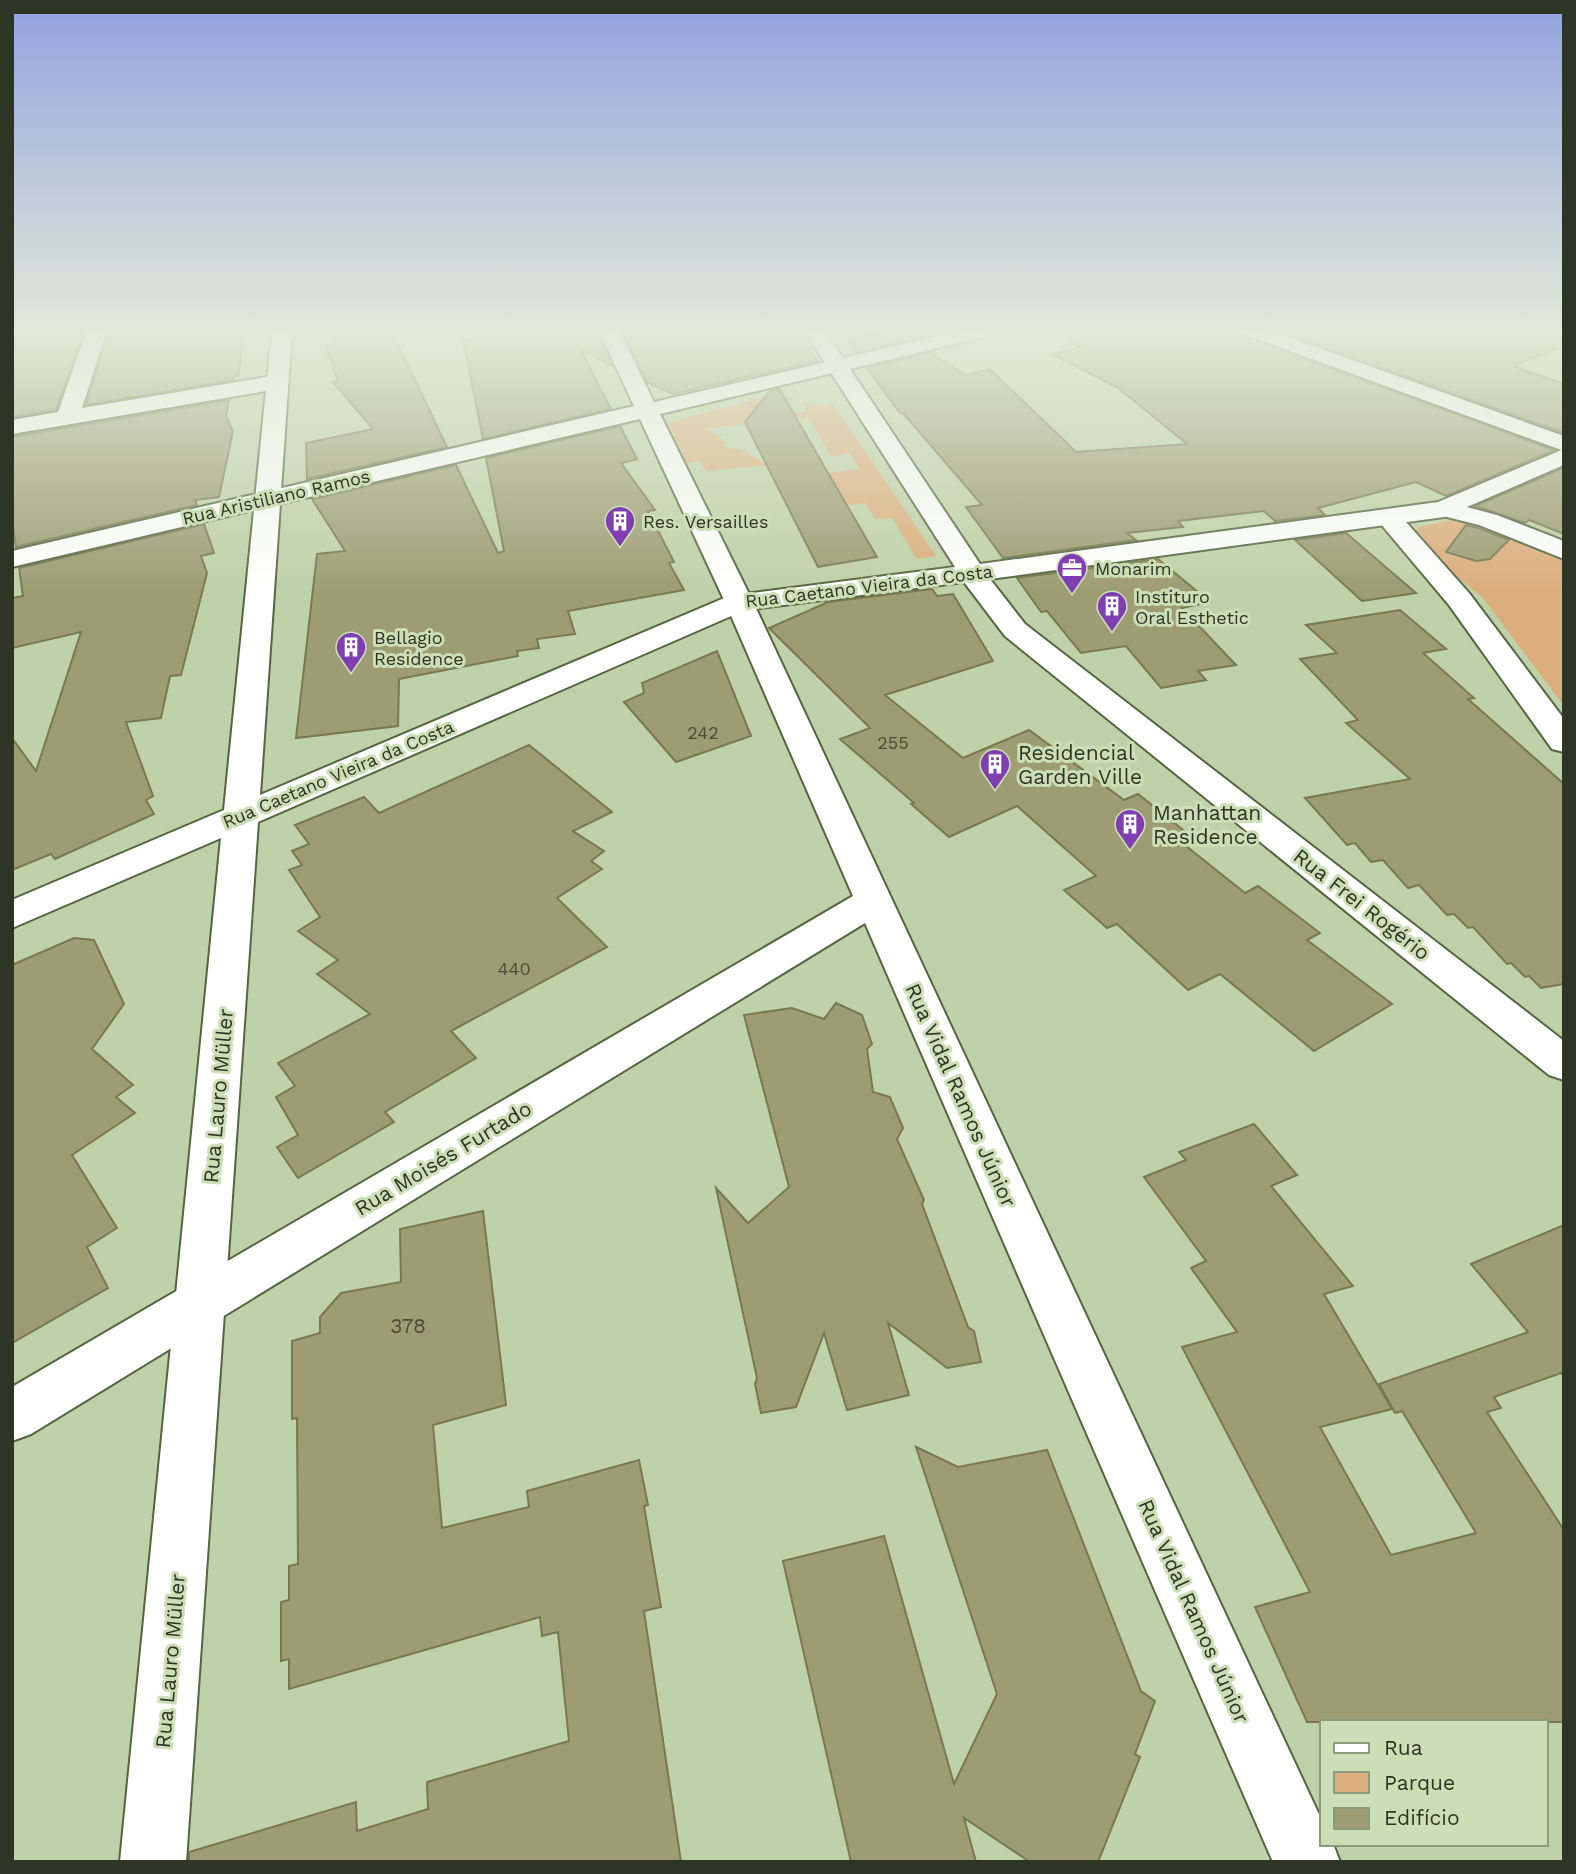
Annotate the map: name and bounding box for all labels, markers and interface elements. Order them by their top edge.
street label: Rua Aristiliano Ramos [180,465,372,529]
building icon: Res. Versailles [603,504,637,548]
place label: Res. Versailles [643,511,768,532]
office icon: Monarim [1055,551,1089,595]
place label: Monarim [1095,558,1172,579]
street label: Rua Caetano Vieira da Costa [744,560,994,612]
place label: Instituro Oral Esthetic [1135,586,1249,628]
building icon: Instituro Oral Esthetic [1095,589,1129,633]
place label: Bellagio Residence [374,627,464,669]
building icon: Bellagio Residence [334,630,368,674]
street label: Rua Caetano Vieira da Costa [219,716,457,832]
house number: 242 [687,722,719,743]
house number: 255 [877,732,909,753]
place label: Residencial Garden Ville [1018,740,1142,789]
building icon: Residencial Garden Ville [978,747,1012,791]
place label: Manhattan Residence [1153,800,1261,849]
building icon: Manhattan Residence [1113,807,1147,851]
street label: Rua Frei Rogério [1289,843,1435,965]
house number: 440 [497,958,531,979]
street label: Rua Vidal Ramos Júnior [900,979,1022,1211]
street label: Rua Lauro Müller [198,1007,238,1184]
street label: Rua Moisés Furtado [350,1095,536,1221]
house number: 378 [390,1313,426,1338]
street label: Rua Vidal Ramos Júnior [1133,1495,1255,1727]
street label: Rua Lauro Müller [150,1572,190,1749]
legend [1320,1720,1548,1846]
text: Rua [1384,1735,1423,1760]
text: Parque [1384,1770,1455,1795]
text: Edifício [1384,1805,1460,1830]

